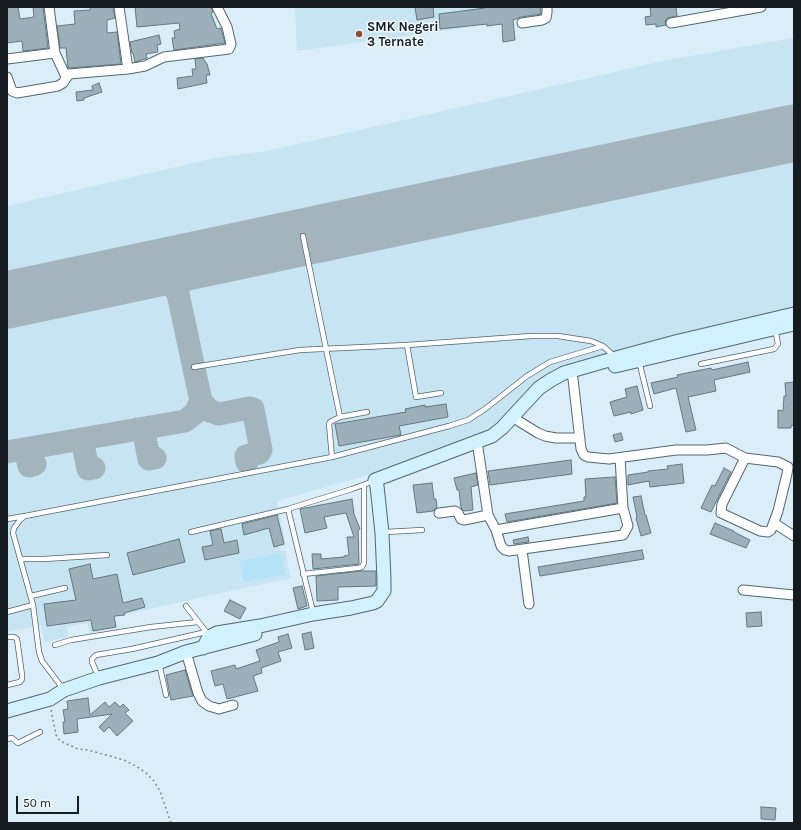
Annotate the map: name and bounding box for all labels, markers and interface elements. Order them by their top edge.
place label: SMK Negeri 3 Ternate [367,19,438,50]
marker: SMK Negeri 3 Ternate [354,29,364,39]
scale bar [18,788,81,814]
text: 50 m [23,796,51,810]

